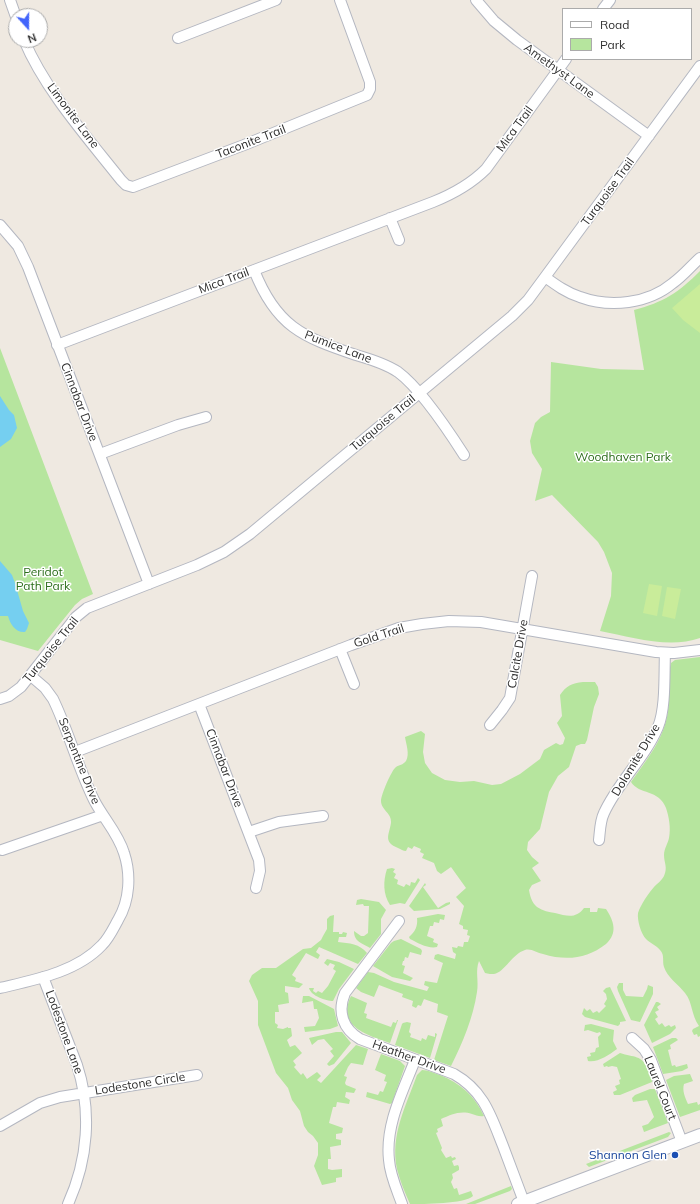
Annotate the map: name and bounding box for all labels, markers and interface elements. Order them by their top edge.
north arrow [8,8,48,48]
legend [562,8,692,60]
text: Road [600,17,629,32]
text: N [26,30,38,46]
text: Park [600,37,625,52]
street label: Amethyst Lane [521,41,597,101]
street label: Limonite Lane [44,81,102,151]
street label: Mica Trail [494,103,536,155]
street label: Taconite Trail [214,122,288,162]
street label: Turquoise Trail [578,155,638,229]
street label: Mica Trail [197,265,251,297]
street label: Pumice Lane [302,328,374,366]
street label: Cinnabar Drive [57,361,101,443]
street label: Turquoise Trail [348,392,418,454]
park label: Woodhaven Park [575,450,671,464]
park label: Peridot Path Park [16,565,70,593]
street label: Turquoise Trail [20,614,82,686]
street label: Calcite Drive [505,618,531,690]
street label: Gold Trail [352,621,406,651]
street label: Serpentine Drive [55,716,103,806]
street label: Dolomite Drive [609,721,663,799]
street label: Cinnabar Drive [202,727,246,809]
street label: Lodestone Lane [42,988,86,1076]
street label: Heather Drive [370,1037,448,1077]
street label: Laurel Court [641,1054,679,1122]
street label: Lodestone Circle [94,1070,186,1098]
place label: Shannon Glen [589,1148,667,1162]
marker: Shannon Glen [670,1150,680,1160]

